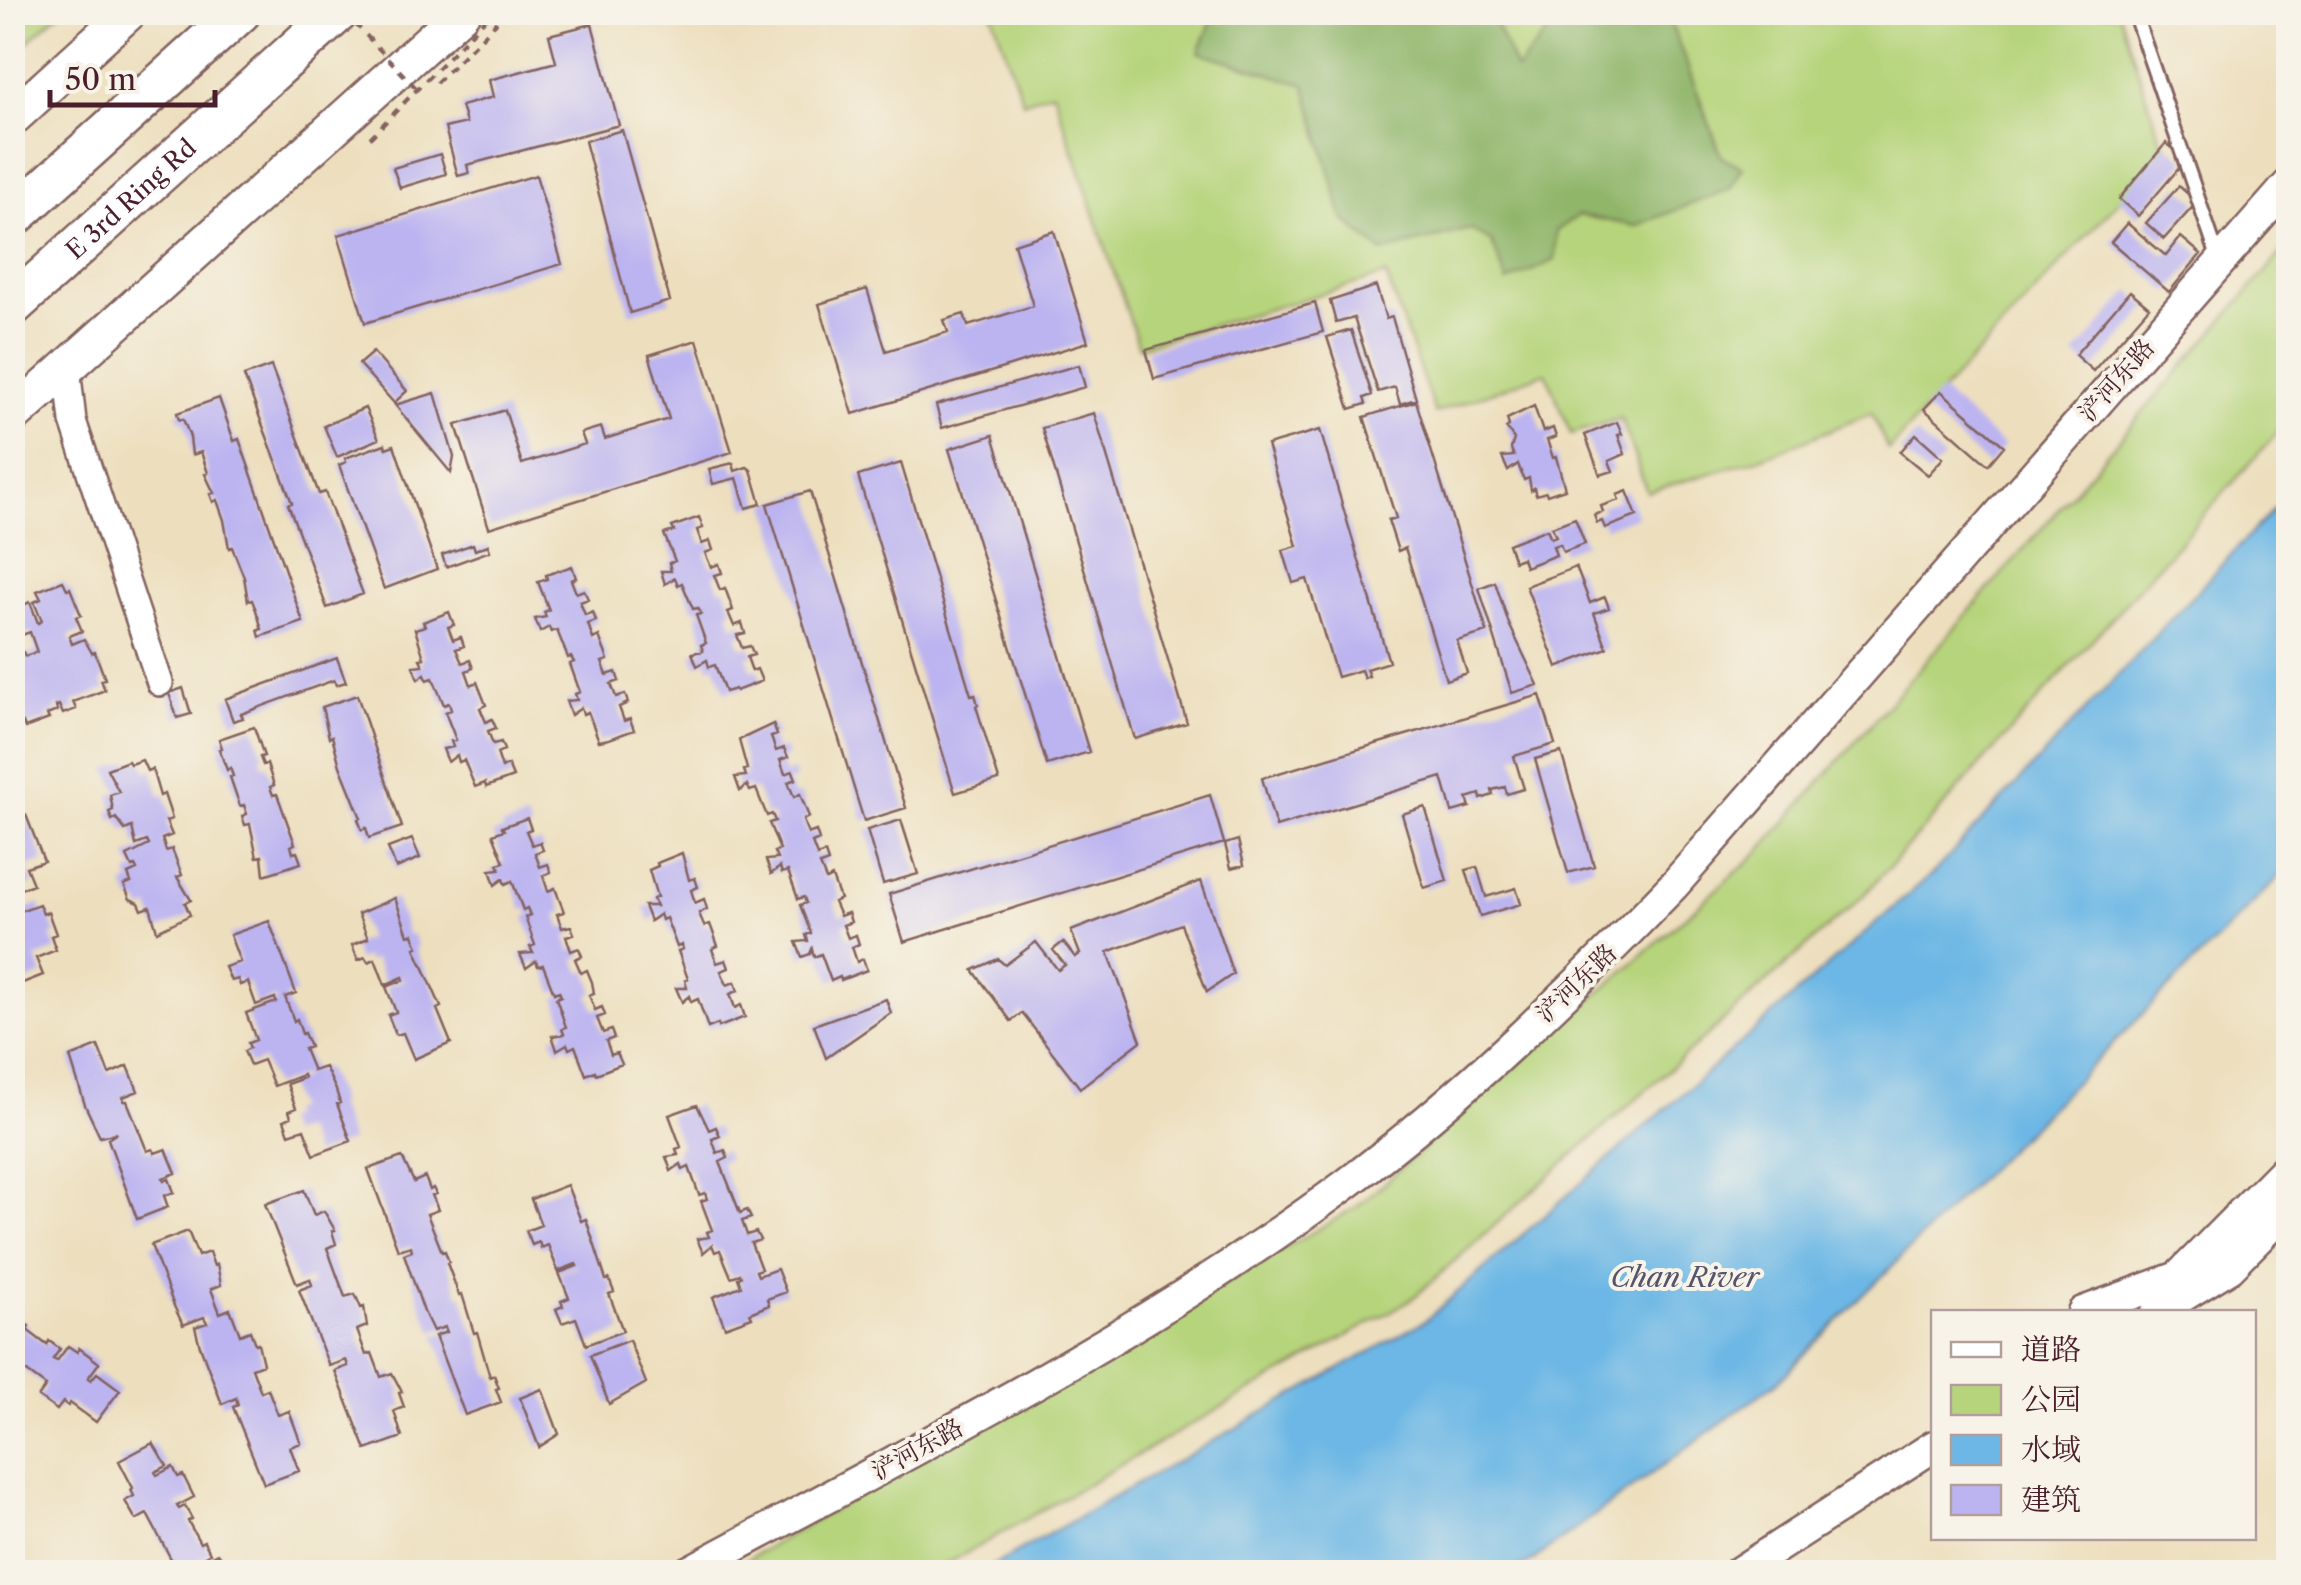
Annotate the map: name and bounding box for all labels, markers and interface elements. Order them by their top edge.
scale bar [50,45,215,107]
text: 50 m [65,61,136,98]
street label: E 3rd Ring Rd [60,133,203,266]
street label: 浐河东路 [2072,332,2161,428]
street label: 浐河东路 [1530,937,1623,1029]
water label: Chan River [1611,1260,1761,1294]
legend [1931,1310,2256,1540]
text: 道路 [2021,1331,2081,1368]
text: 公园 [2021,1381,2081,1418]
street label: 浐河东路 [866,1412,968,1487]
text: 水域 [2021,1431,2081,1468]
text: 建筑 [2021,1481,2081,1518]

